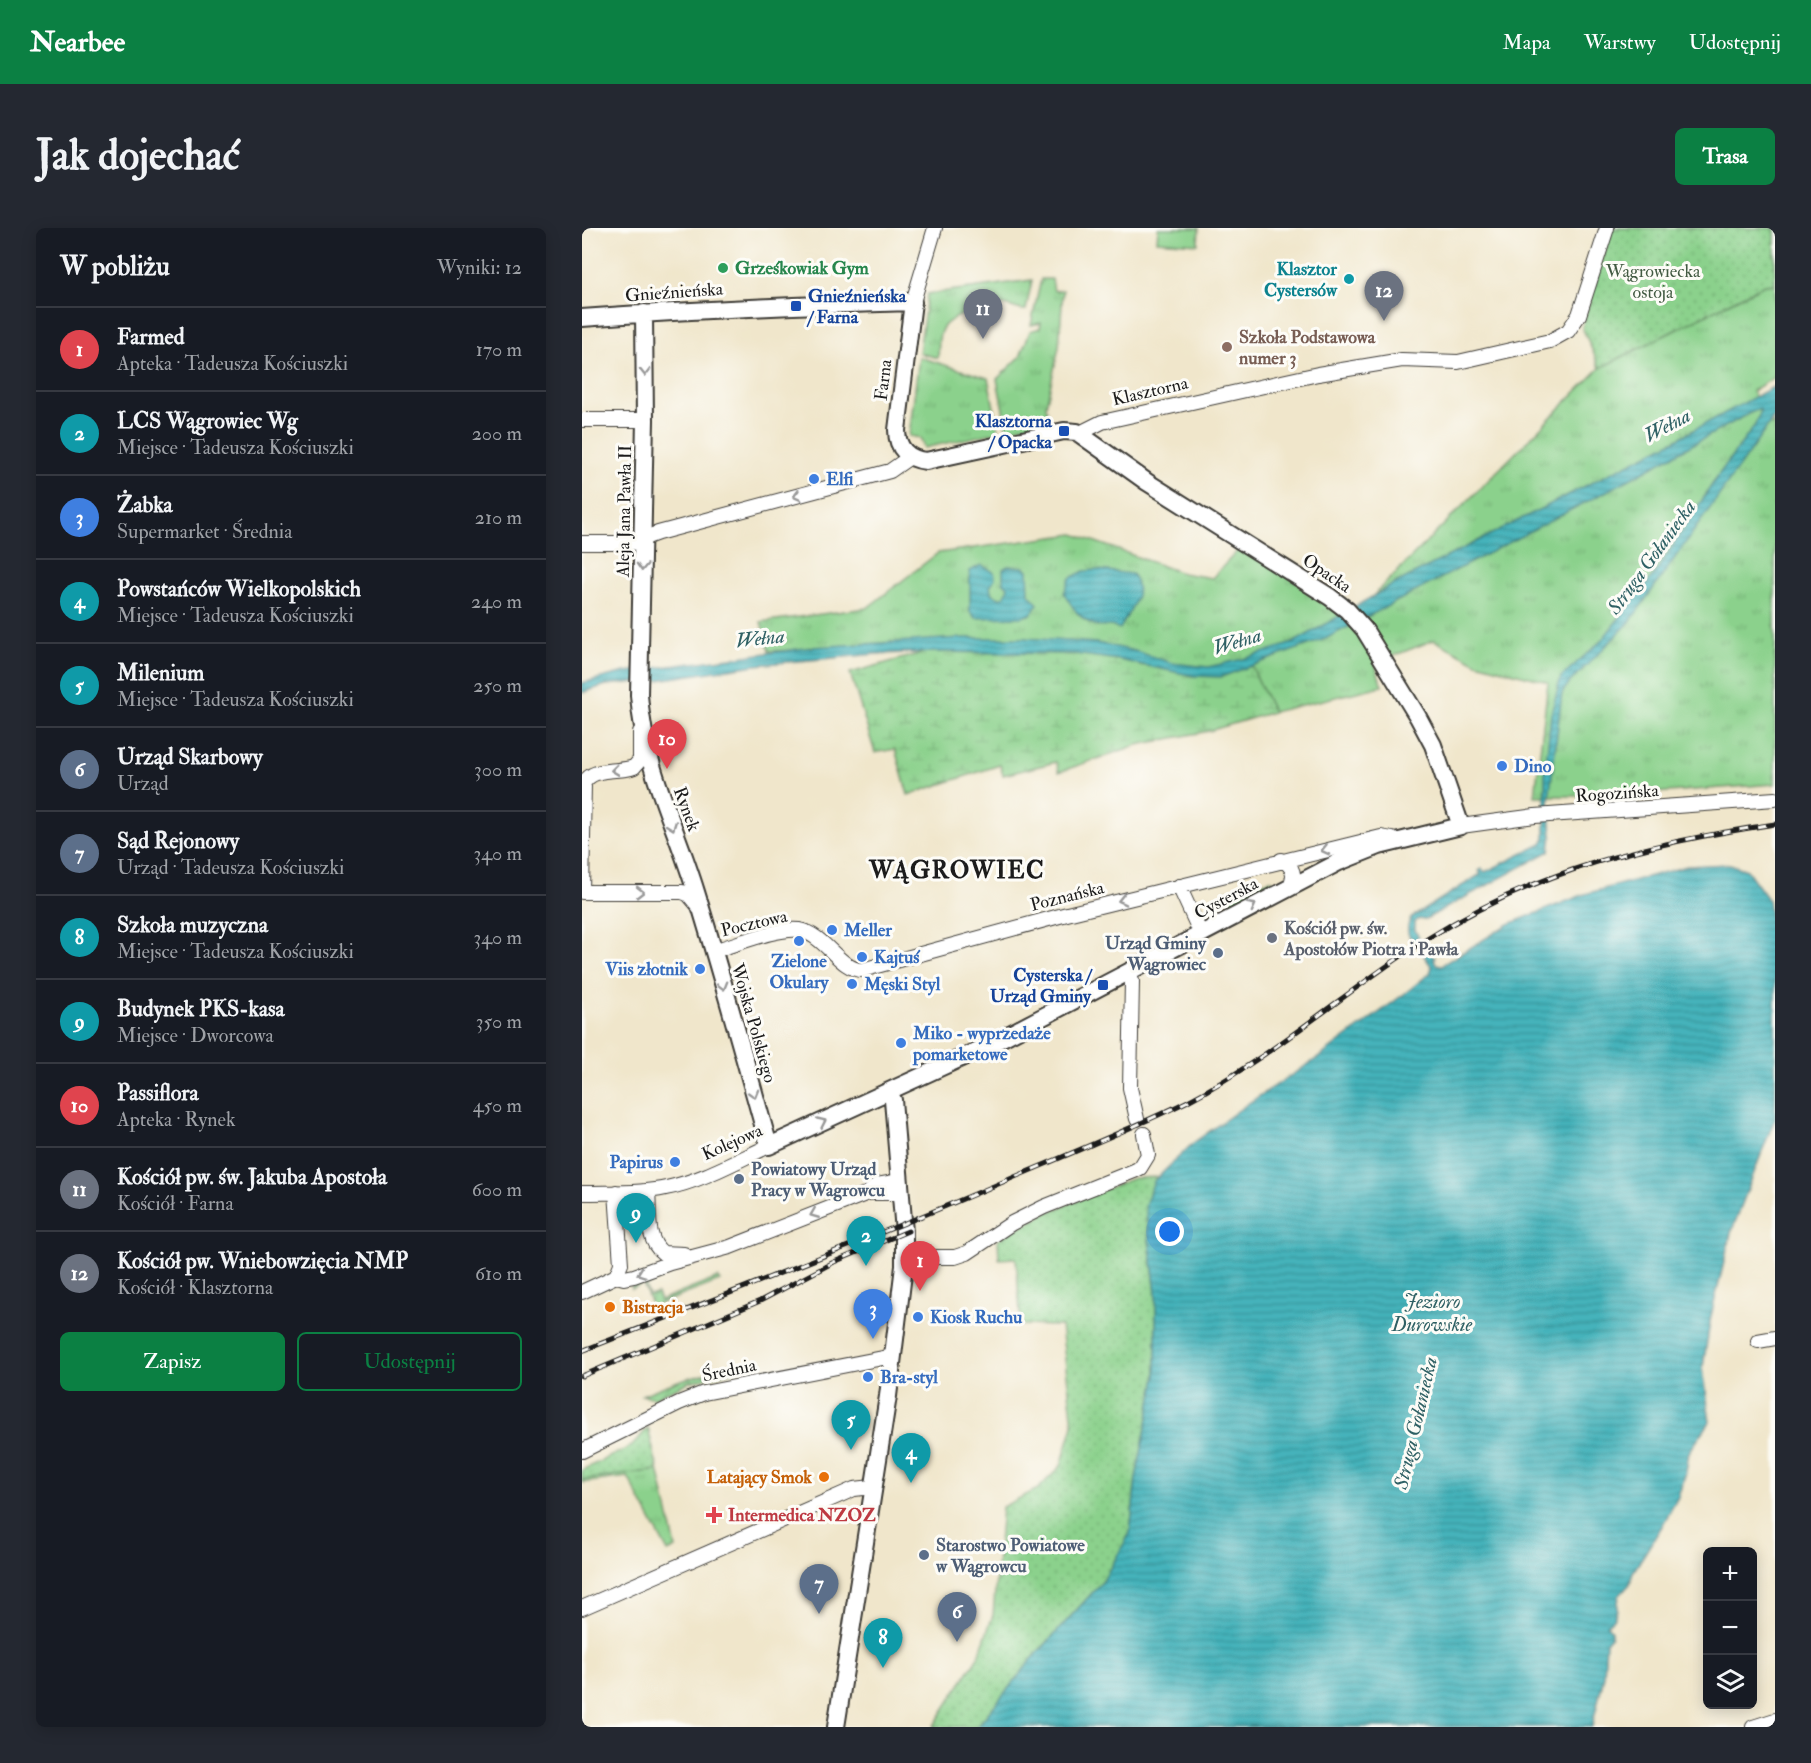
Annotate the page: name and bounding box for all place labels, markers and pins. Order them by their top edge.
place label: Grześkowiak Gym [735,257,870,280]
place label: Klasztor Cystersów [1264,258,1338,302]
marker: Grześkowiak Gym [716,261,730,275]
marker: Klasztor Cystersów [1342,272,1356,286]
pin: 12 [1364,272,1404,321]
place label: Gnieźnieńska / Farna [806,285,907,329]
pin: 11 [964,290,1002,339]
marker: Gnieźnieńska / Farna [789,299,803,313]
place label: Szkoła Podstawowa numer 3 [1239,326,1376,370]
marker: Szkoła Podstawowa numer 3 [1220,340,1234,354]
place label: Klasztorna / Opacka [975,410,1053,454]
marker: Klasztorna / Opacka [1057,424,1071,438]
place label: Elfi [826,468,854,491]
marker: Elfi [807,472,821,486]
pin: 10 [648,720,686,769]
place label: Dino [1514,755,1552,778]
marker: Dino [1495,759,1509,773]
place label: Kościół pw. św. Apostołów Piotra i Pawła [1283,917,1459,961]
place label: Meller [843,919,892,942]
marker: Meller [825,923,839,937]
marker: Kościół pw. św. Apostołów Piotra i Pawła [1265,931,1279,945]
place label: Urząd Gminy Wągrowiec [1105,932,1207,976]
marker: Zielone Okulary [792,934,806,948]
place label: Kajtuś [874,946,921,969]
marker: Urząd Gminy Wągrowiec [1211,946,1225,960]
place label: Zielone Okulary [769,950,830,994]
marker: Kajtuś [855,950,869,964]
place label: Viis złotnik [604,958,688,981]
marker: Viis złotnik [693,962,707,976]
place label: Cysterska / Urząd Gminy [990,964,1093,1008]
place label: Męski Styl [863,973,941,996]
marker: Męski Styl [845,977,859,991]
marker: Cysterska / Urząd Gminy [1096,978,1110,992]
place label: Miko - wyprzedaże pomarketowe [912,1022,1051,1066]
marker: Miko - wyprzedaże pomarketowe [894,1036,908,1050]
place label: Papirus [610,1151,663,1174]
marker: Papirus [668,1155,682,1169]
place label: Powiatowy Urząd Pracy w Wagrowcu [751,1158,886,1202]
marker: Powiatowy Urząd Pracy w Wagrowcu [732,1172,746,1186]
pin: 9 [616,1194,656,1243]
pin: 2 [846,1216,886,1266]
pin: 1 [900,1242,940,1291]
pin: 3 [854,1290,892,1339]
place label: Bistracja [622,1296,684,1319]
marker: Bistracja [603,1300,617,1314]
place label: Kiosk Ruchu [930,1306,1023,1329]
marker: Kiosk Ruchu [911,1310,925,1324]
place label: Bra-styl [880,1366,938,1389]
marker: Bra-styl [861,1370,875,1384]
pin: 5 [832,1400,870,1450]
pin: 4 [892,1434,930,1483]
place label: Latający Smok [707,1466,812,1489]
marker: Latający Smok [817,1470,831,1484]
place label: Intermedica NZOZ [728,1504,876,1527]
marker: Intermedica NZOZ [705,1506,723,1524]
place label: Starostwo Powiatowe w Wągrowcu [935,1534,1085,1578]
marker: Starostwo Powiatowe w Wągrowcu [917,1548,931,1562]
pin: 7 [800,1564,838,1614]
pin: 6 [938,1592,976,1642]
pin: 8 [864,1618,902,1668]

